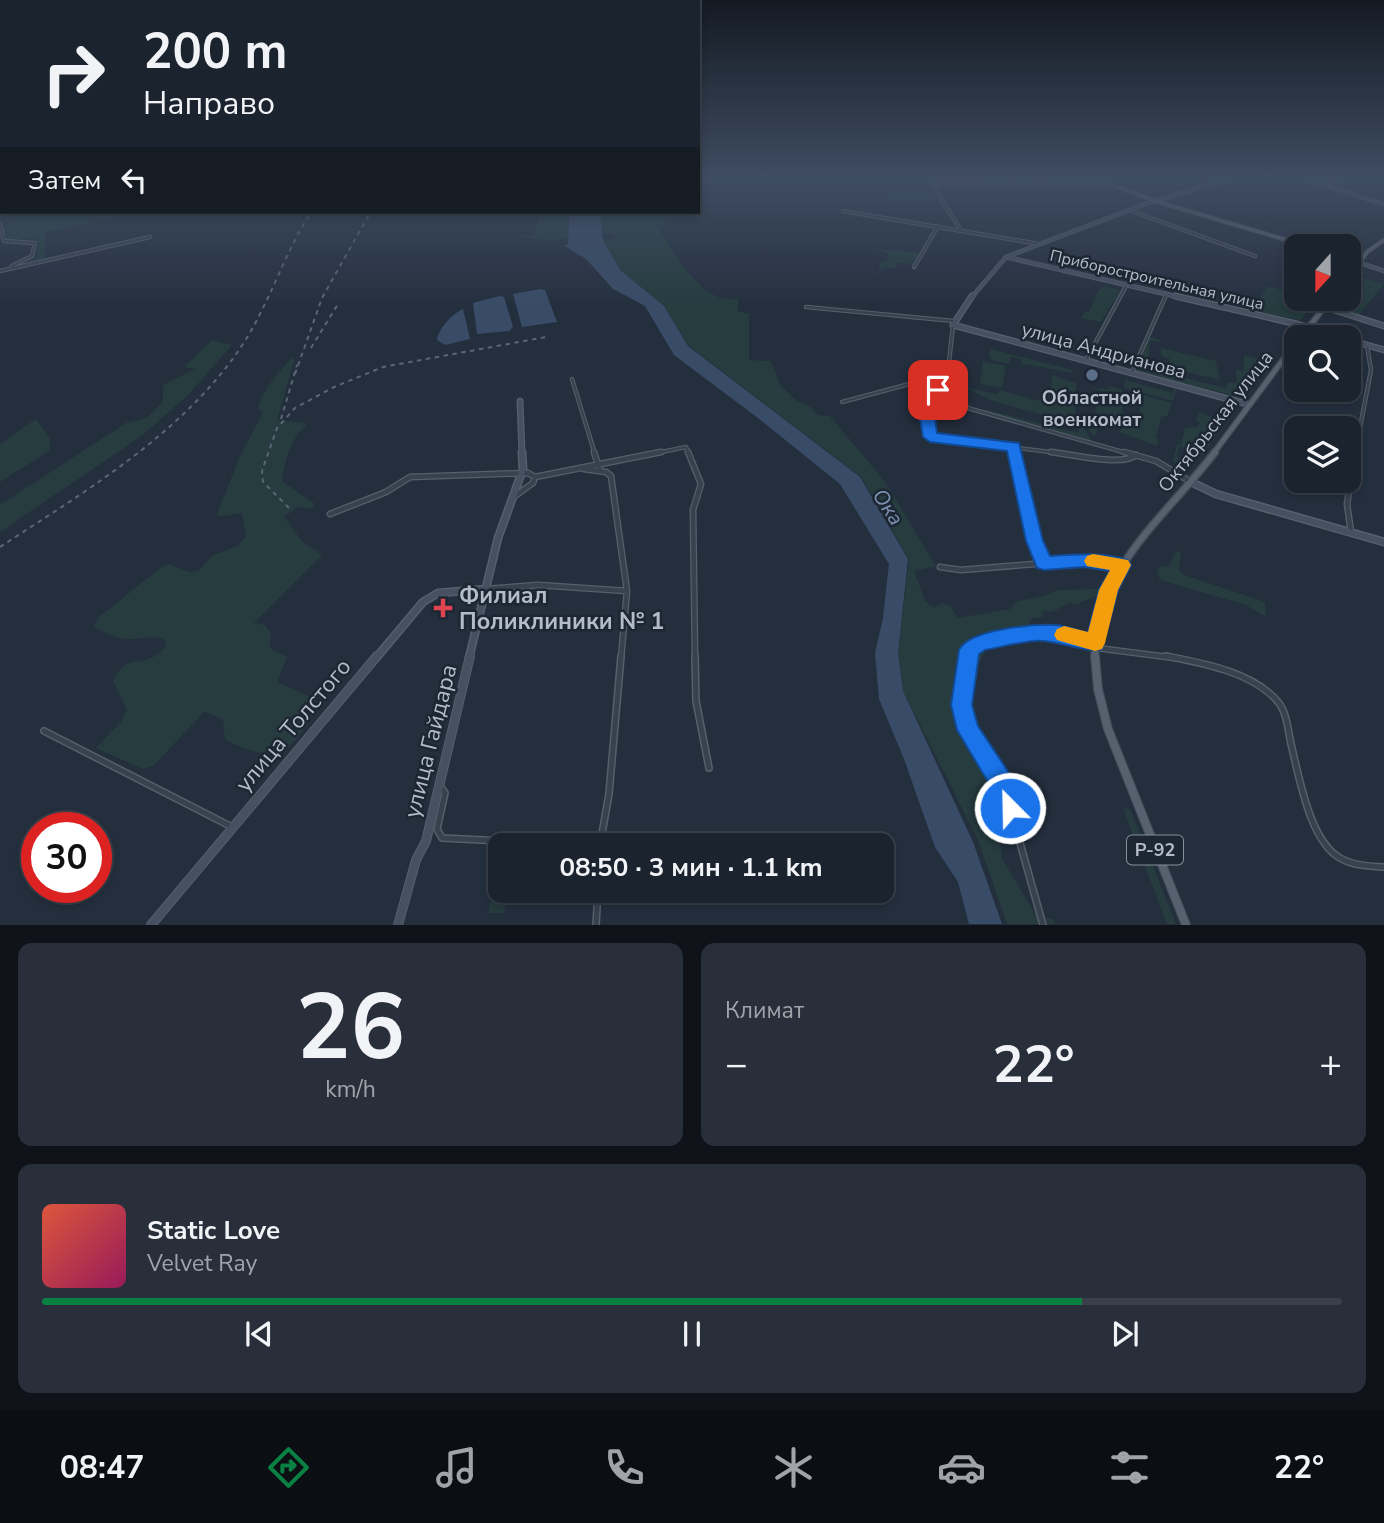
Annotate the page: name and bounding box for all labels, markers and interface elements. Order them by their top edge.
text: 200 m [143,18,287,85]
icon: right [28,28,119,119]
text: Направо [143,82,275,125]
icon: left [115,161,153,199]
text: Затем [28,163,101,198]
north arrow [1284,234,1362,312]
map controls [1284,234,1361,493]
street label: Приборостроительная улица [1048,245,1266,315]
street label: улица Андрианова [1019,317,1189,385]
button: search [1284,325,1361,402]
street label: Октябрьская улица [1152,346,1279,498]
pin [908,360,968,420]
marker: Областной военкомат [1084,367,1100,383]
icon: arrive [919,371,957,409]
place label: Областной военкомат [1042,385,1142,433]
button: layers [1284,416,1361,493]
water label: Ока [866,483,910,531]
place label: Филиал Поликлиники № 1 [459,580,664,637]
marker: Филиал Поликлиники № 1 [433,598,453,618]
street label: улица Толстого [228,652,358,799]
street label: улица Гайдара [396,661,465,821]
position arrow [973,771,1047,845]
speed limit sign: 30 [21,812,112,903]
road number: Р-92 [1127,836,1183,864]
text: 08:50 · 3 мин · 1.1 km [559,850,823,885]
text: 26 [296,966,405,1090]
text: Климат [725,995,804,1026]
text: 22° [992,1029,1075,1100]
text: − [725,1039,748,1090]
text: + [1319,1039,1342,1090]
text: km/h [325,1074,376,1105]
text: Static Love [147,1213,280,1248]
text: Velvet Ray [147,1248,257,1279]
icon: previous [240,1315,278,1353]
icon: pause [673,1315,711,1353]
icon: next [1106,1315,1144,1353]
icon: directions [264,1443,313,1492]
icon: music [432,1443,481,1492]
icon: phone [600,1443,649,1492]
icon: climate [769,1443,818,1492]
icon: car [937,1443,986,1492]
icon: filters [1105,1443,1154,1492]
text: 08:47 [60,1446,144,1489]
text: 22° [1274,1446,1324,1489]

